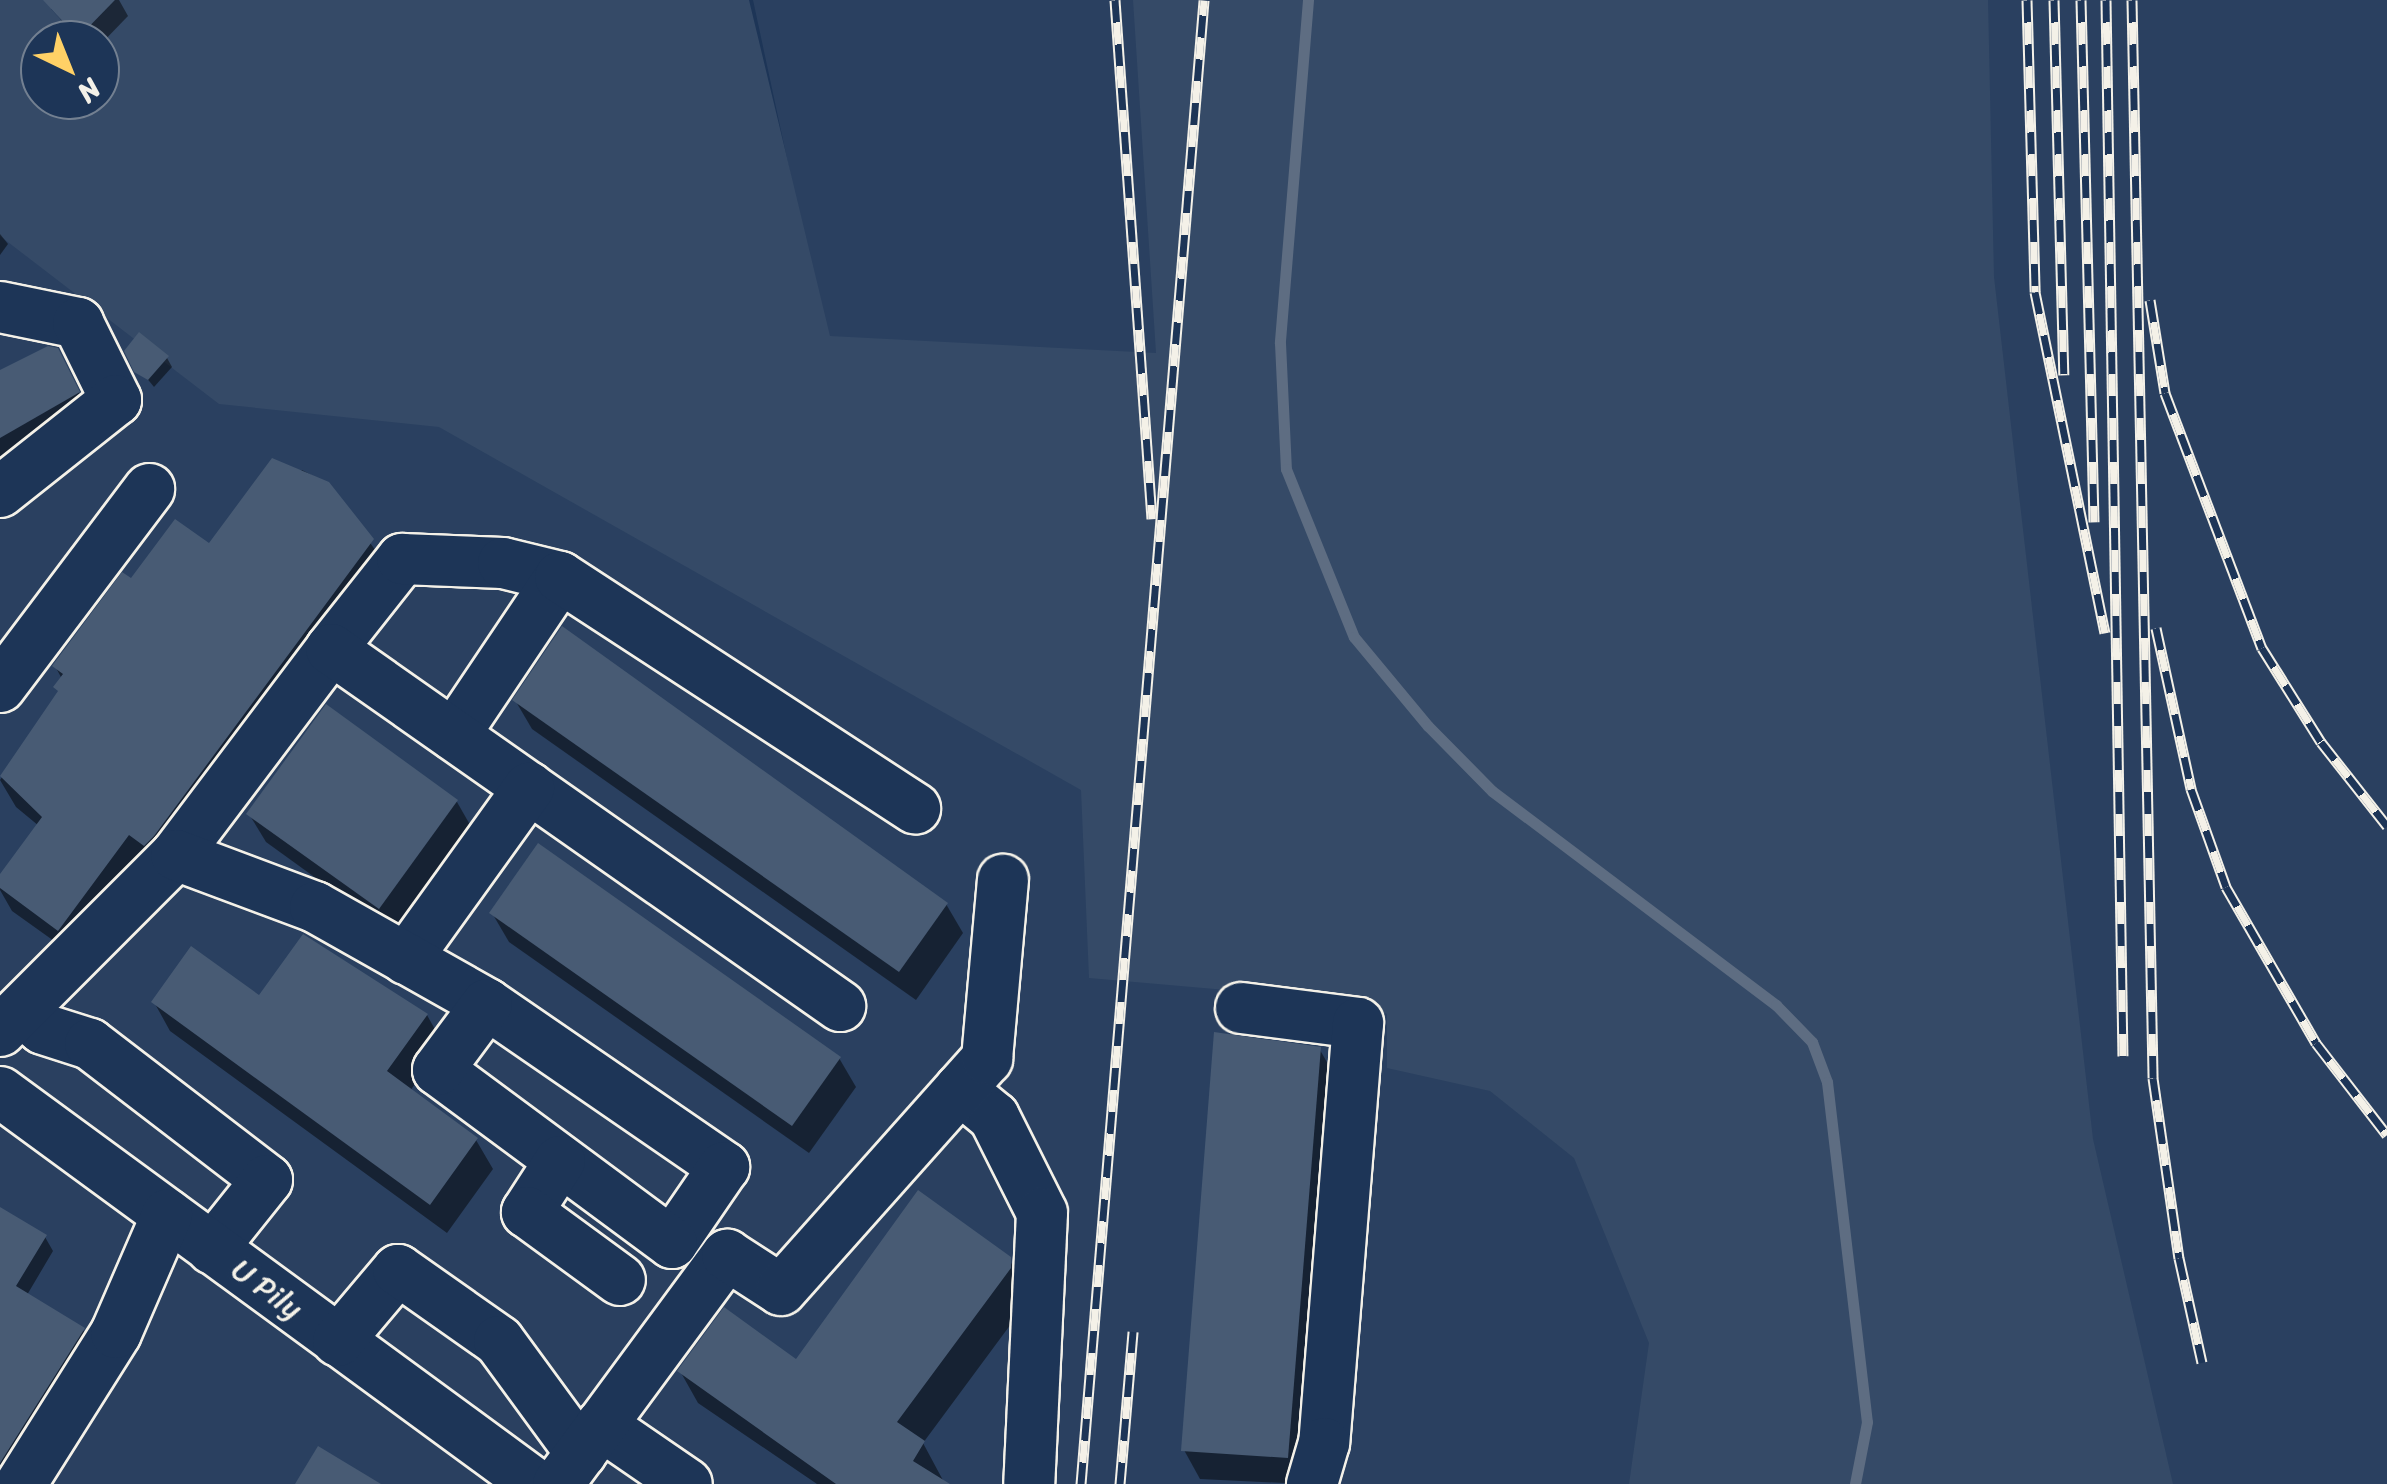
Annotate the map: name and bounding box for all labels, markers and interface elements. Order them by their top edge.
north arrow [20,20,120,120]
text: N [66,66,113,115]
street label: U Pily [225,1251,309,1327]

